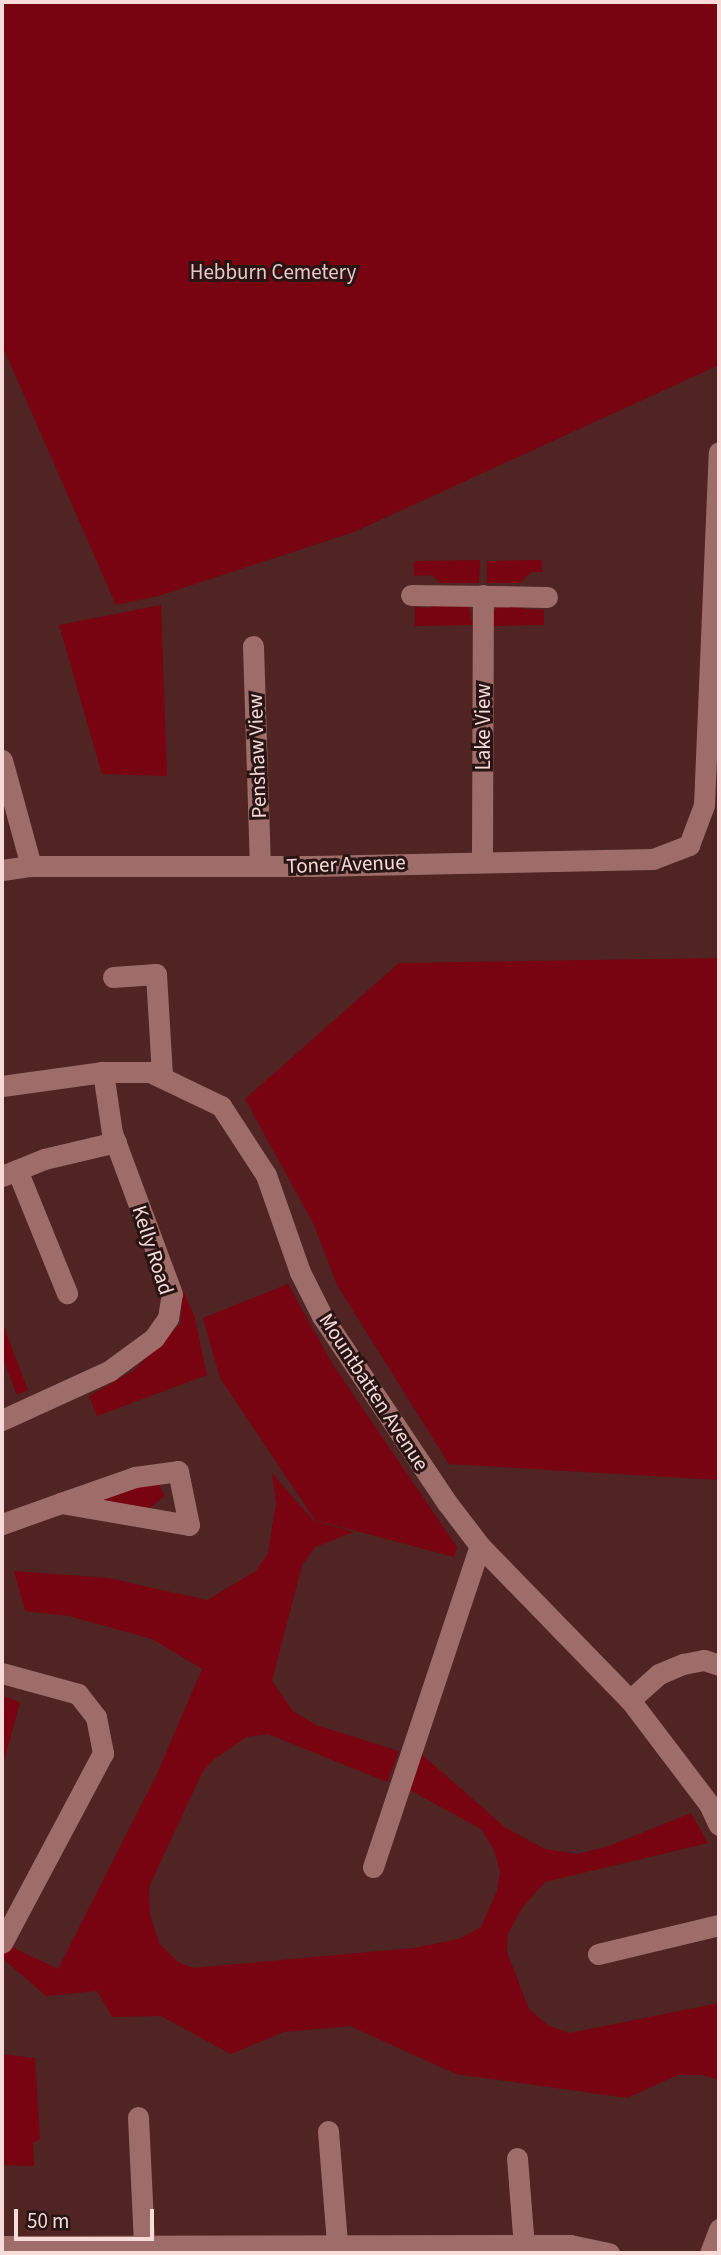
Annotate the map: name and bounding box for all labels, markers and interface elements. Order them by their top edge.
park label: Hebburn Cemetery [190,259,356,285]
street label: Lake View [470,683,496,771]
street label: Penshaw View [242,693,272,819]
street label: Toner Avenue [286,849,406,879]
street label: Kelly Road [127,1202,179,1298]
street label: Mountbatten Avenue [314,1309,434,1475]
scale bar [18,2196,158,2240]
text: 50 m [27,2206,69,2236]

